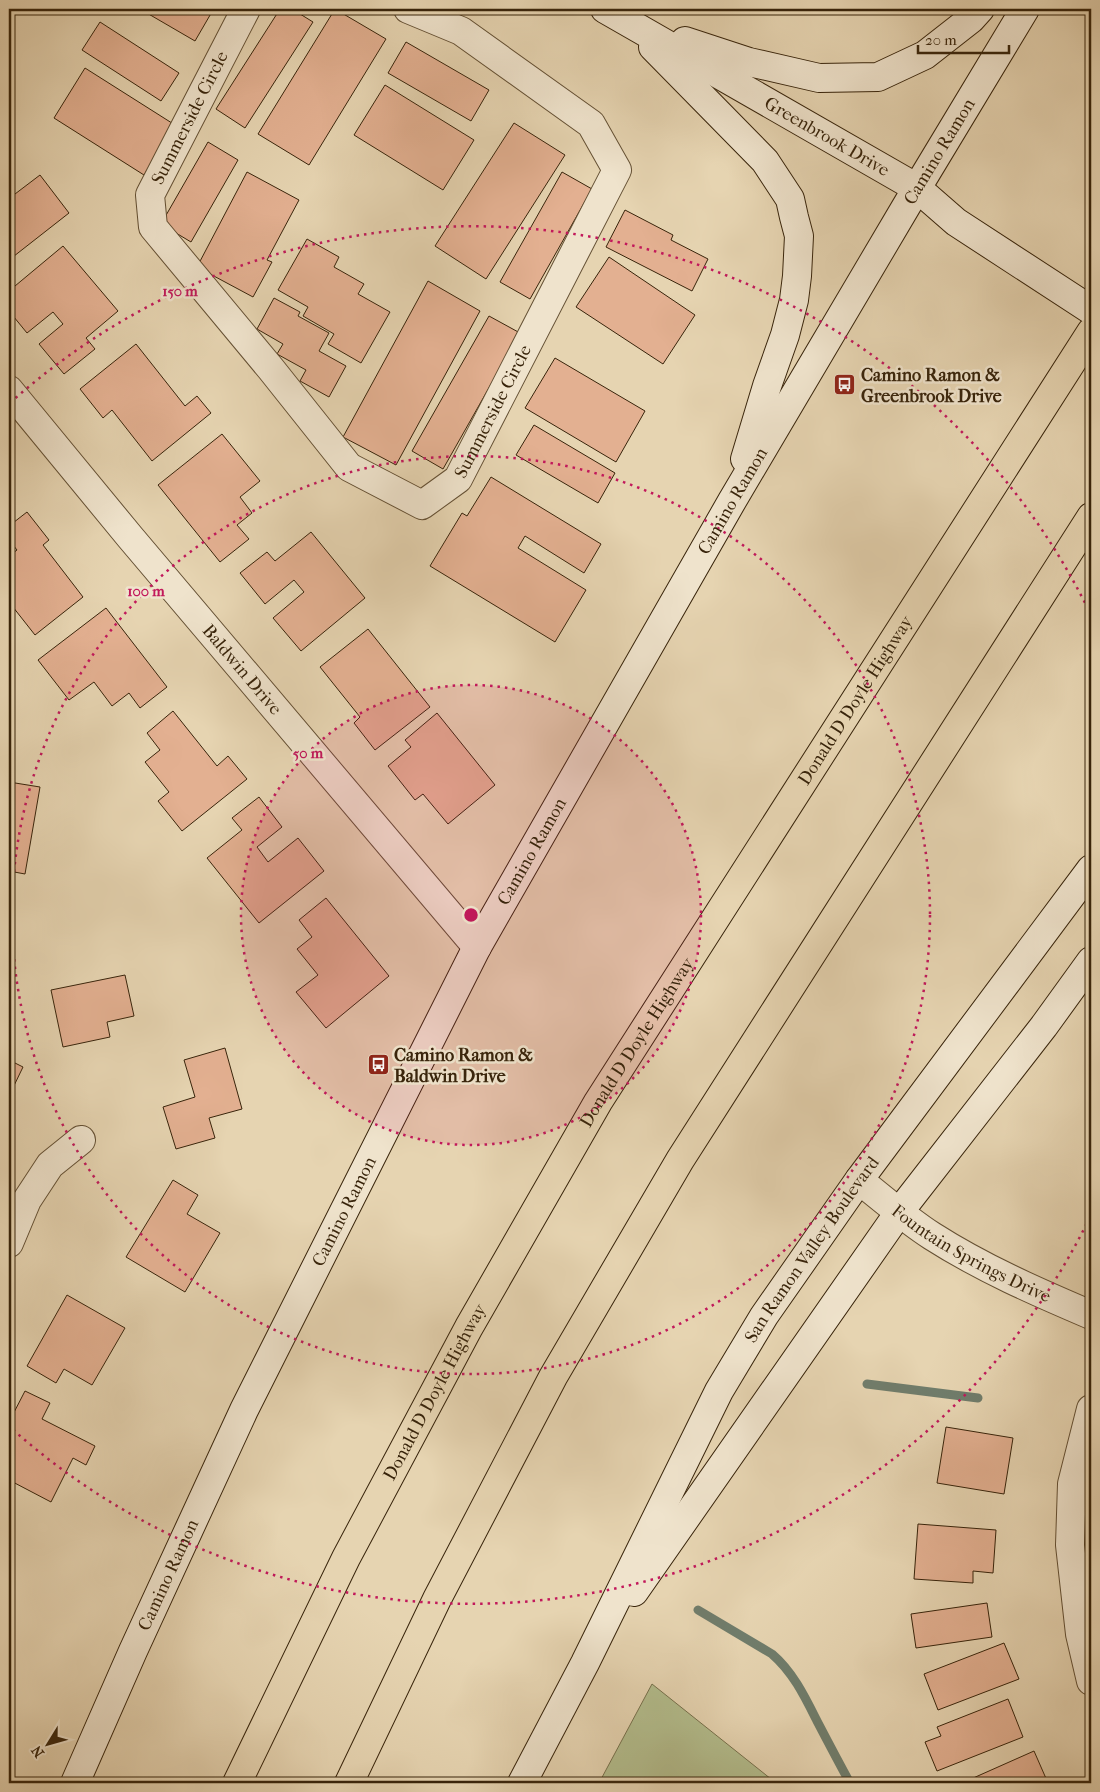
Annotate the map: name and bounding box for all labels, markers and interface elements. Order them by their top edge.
scale bar [918,22,1009,54]
text: 20 m [925,31,957,49]
street label: Summerside Circle [147,48,233,188]
street label: Greenbrook Drive [761,92,893,181]
street label: Camino Ramon [899,94,979,208]
text: 150 m [162,282,198,300]
street label: Summerside Circle [450,341,536,482]
place label: Camino Ramon & Greenbrook Drive [861,365,1002,407]
bus stop icon: Camino Ramon & Greenbrook Drive [833,373,857,397]
street label: Camino Ramon [693,443,772,558]
text: 100 m [127,582,165,600]
street label: Donald D Doyle Highway [793,611,918,789]
street label: Baldwin Drive [198,620,286,719]
text: 50 m [293,744,324,762]
street label: Camino Ramon [493,794,571,909]
centre of rings [462,906,480,924]
street label: Donald D Doyle Highway [575,953,699,1131]
place label: Camino Ramon & Baldwin Drive [394,1045,533,1087]
bus stop icon: Camino Ramon & Baldwin Drive [366,1053,390,1077]
street label: Camino Ramon [308,1152,381,1270]
street label: San Ramon Valley Boulevard [740,1152,883,1346]
street label: Fountain Springs Drive [888,1200,1054,1307]
street label: Donald D Doyle Highway [379,1299,491,1484]
street label: Camino Ramon [133,1515,203,1634]
north arrow [22,1720,72,1770]
text: N [28,1742,48,1761]

